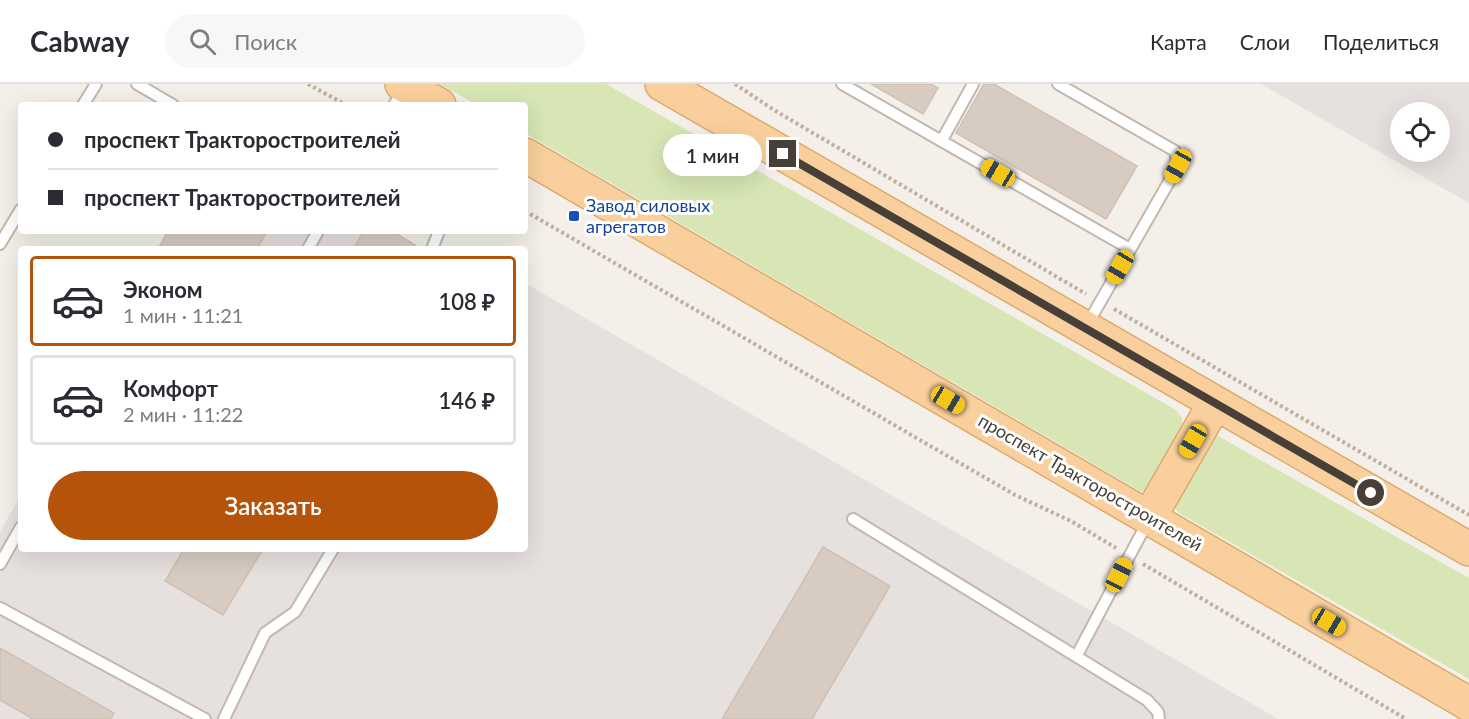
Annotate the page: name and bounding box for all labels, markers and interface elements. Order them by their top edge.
search box [165,14,585,68]
text: Cabway [30,24,129,58]
icon: search [186,25,219,58]
text: Поиск [234,28,297,55]
text: Карта [1150,29,1207,54]
text: Слои [1240,29,1290,54]
text: Поделиться [1323,29,1439,54]
map controls [1390,102,1450,162]
button: locate [1390,102,1450,162]
text: проспект Тракторостроителей [84,126,401,153]
callout: 1 мин [663,133,762,175]
route end [769,140,796,167]
text: 1 мин [686,143,739,167]
car [1161,146,1195,186]
car [978,156,1018,190]
text: проспект Тракторостроителей [84,184,401,211]
place label: Завод силовых агрегатов [586,194,710,237]
marker: Завод силовых агрегатов [567,209,581,223]
car [1103,247,1137,287]
icon: car [51,274,105,328]
text: Эконом [123,276,203,303]
text: 108 ₽ [438,288,495,315]
text: 1 мин · 11:21 [123,303,243,327]
icon: car [51,373,105,427]
text: Комфорт [123,375,218,402]
car [928,383,968,417]
text: 146 ₽ [438,387,495,414]
text: 2 мин · 11:22 [123,402,243,426]
street label: проспект Тракторостроителей [975,409,1206,555]
car [1176,421,1210,461]
button: Заказать [48,471,498,540]
route start [1357,479,1384,506]
car [1103,555,1135,595]
car [1309,605,1349,639]

